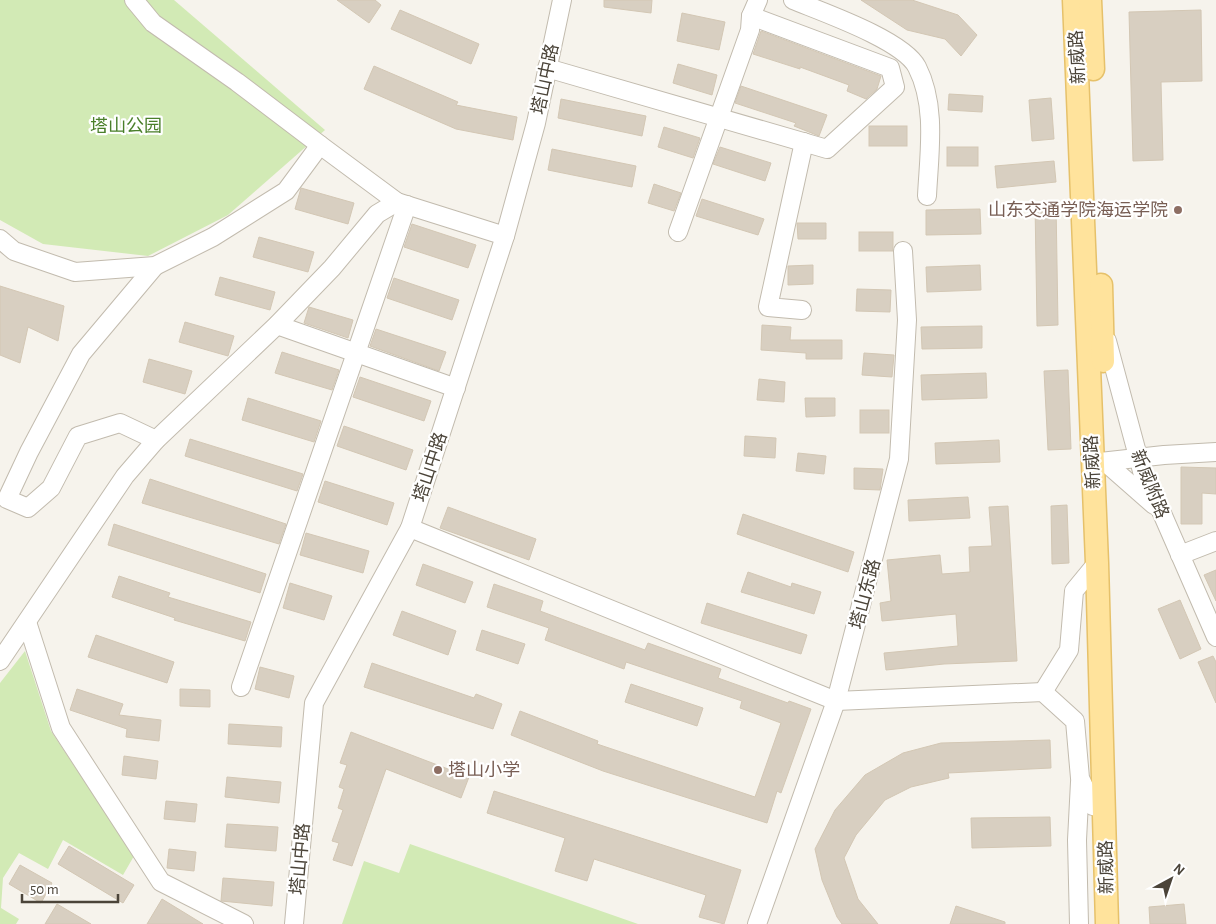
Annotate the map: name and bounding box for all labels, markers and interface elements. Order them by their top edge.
street label: 新威路 [1066,30,1088,84]
street label: 塔山中路 [528,42,562,116]
park label: 塔山公园 [90,116,162,136]
place label: 山东交通学院海运学院 [988,200,1168,220]
marker: 山东交通学院海运学院 [1172,204,1184,216]
street label: 塔山中路 [409,430,451,504]
street label: 新威路 [1081,435,1103,489]
street label: 新威附路 [1127,447,1173,521]
street label: 塔山东路 [846,557,884,631]
place label: 塔山小学 [448,760,520,780]
marker: 塔山小学 [432,764,444,776]
street label: 塔山中路 [287,822,313,896]
street label: 新威路 [1096,840,1116,894]
north arrow [1146,854,1196,904]
text: N [1170,861,1187,878]
scale bar [22,872,119,904]
text: 50 m [30,882,59,897]

